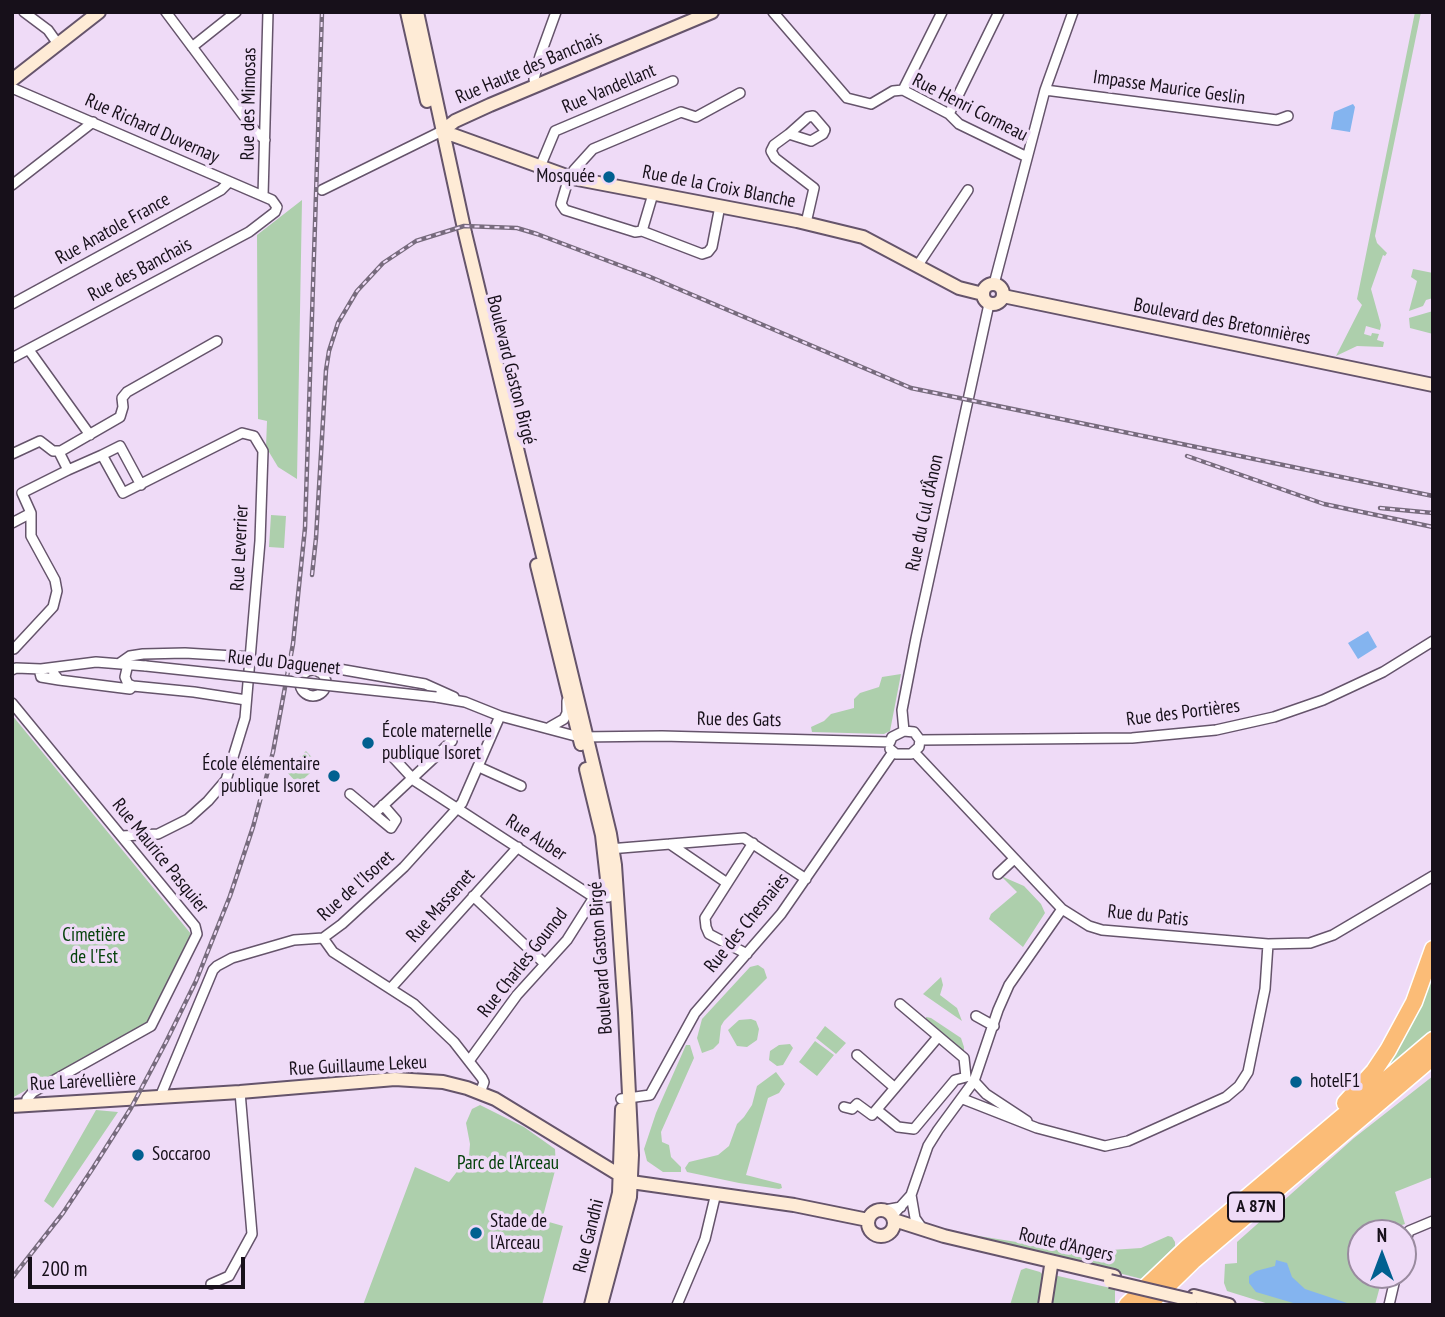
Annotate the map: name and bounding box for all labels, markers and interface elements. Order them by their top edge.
street label: Rue Haute des Banchais [452,27,606,109]
street label: Rue des Mimosas [237,47,261,161]
street label: Rue Vandellant [559,59,659,119]
street label: Impasse Maurice Geslin [1091,66,1247,110]
street label: Rue Henri Cormeau [908,69,1032,147]
street label: Rue Richard Duvernay [81,89,223,169]
street label: Rue de la Croix Blanche [640,161,798,213]
place label: Mosquée [536,166,595,188]
marker: Mosquée [601,169,617,185]
street label: Rue Anatole France [52,188,174,270]
street label: Rue des Banchais [84,233,196,307]
street label: Boulevard Gaston Birgé [481,293,541,447]
street label: Boulevard des Bretonnières [1132,294,1312,350]
street label: Rue du Cul d'Ânon [902,453,948,573]
street label: Rue Leverrier [226,504,254,592]
street label: Rue du Daguenet [227,646,341,680]
street label: Rue des Portières [1125,695,1241,731]
street label: Rue des Gats [697,708,781,732]
place label: École maternelle publique Isoret [382,721,492,765]
marker: École maternelle publique Isoret [360,735,376,751]
place label: École élémentaire publique Isoret [202,754,320,798]
marker: École élémentaire publique Isoret [326,768,342,784]
street label: Rue Maurice Pasquier [107,794,213,918]
street label: Rue Auber [501,810,571,866]
street label: Rue de l'Isoret [313,846,399,926]
street label: Rue Massenet [402,865,480,947]
street label: Rue des Chesnaies [700,869,794,977]
street label: Boulevard Gaston Birgé [584,881,618,1035]
street label: Rue du Patis [1106,900,1190,932]
street label: Rue Charles Gounod [473,904,573,1022]
park label: Cimetière de l'Est [62,925,126,969]
street label: Rue Guillaume Lekeu [288,1051,428,1081]
street label: Rue Larévellière [29,1068,137,1096]
place label: hotelF1 [1310,1071,1360,1093]
marker: hotelF1 [1288,1074,1304,1090]
place label: Soccaroo [152,1144,211,1166]
marker: Soccaroo [130,1147,146,1163]
park label: Parc de l'Arceau [457,1153,559,1175]
road number: A 87N [1228,1192,1284,1222]
street label: Rue Gandhi [569,1197,609,1275]
place label: Stade de l'Arceau [490,1211,547,1255]
north arrow [1347,1219,1417,1289]
street label: Route d’Angers [1017,1223,1115,1267]
text: N [1377,1223,1387,1247]
marker: Stade de l'Arceau [468,1225,484,1241]
scale bar [32,1244,248,1288]
text: 200 m [41,1255,87,1282]

